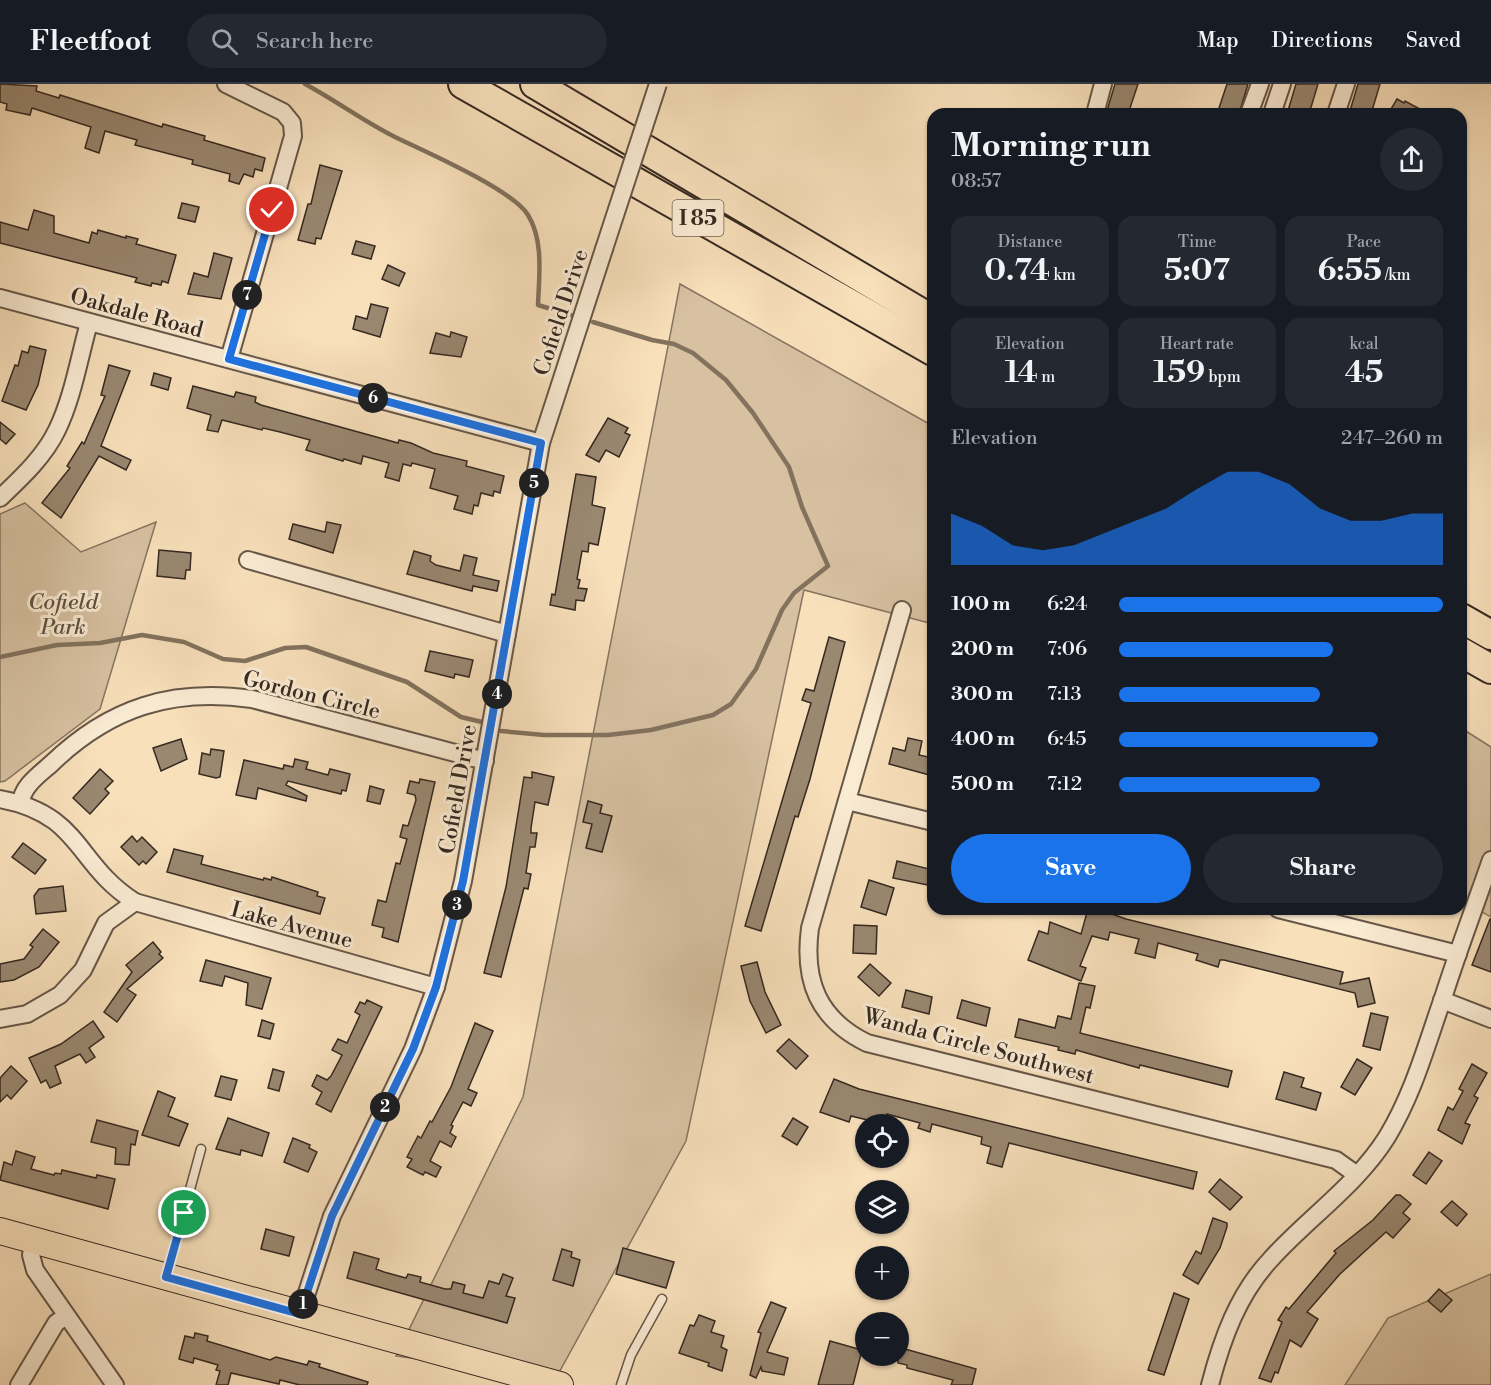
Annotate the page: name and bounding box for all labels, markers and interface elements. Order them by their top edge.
search box [187,14,607,68]
text: Fleetfoot [30,24,151,59]
icon: search [208,25,241,58]
text: Search here [256,28,373,55]
text: Map [1197,28,1239,54]
text: Directions [1272,28,1373,54]
text: Saved [1406,28,1461,54]
text: Morning run [951,126,1151,167]
button: share [1380,128,1443,191]
text: 08:57 [951,169,1001,194]
pin [246,184,297,235]
icon: check [255,193,288,226]
road number: I 85 [672,200,724,236]
text: Distance [998,232,1062,252]
text: Time [1178,232,1216,252]
text: Pace [1347,232,1381,252]
street label: Cofield Drive [528,246,595,379]
text: 0.74 [984,252,1050,290]
text: 5:07 [1164,252,1230,290]
text: 6:55 [1317,252,1382,290]
text: km [1050,265,1076,285]
text: /km [1382,265,1411,285]
pin: 7 [232,280,262,310]
street label: Oakdale Road [67,283,207,344]
text: 7 [242,285,252,305]
text: Elevation [995,334,1065,354]
text: Heart rate [1160,334,1234,354]
text: kcal [1349,334,1379,354]
text: 14 [1005,354,1038,392]
text: 159 [1153,354,1205,392]
text: 45 [1345,354,1383,392]
text: m [1038,367,1055,387]
text: bpm [1205,367,1241,387]
pin: 6 [358,383,388,413]
text: 6 [368,388,378,408]
text: Elevation [951,426,1038,451]
text: 247–260 m [1341,426,1443,451]
pin: 5 [519,468,549,498]
text: 5 [529,473,539,493]
park label: Cofield Park [28,589,99,641]
text: 100 m [951,592,1010,617]
text: 6:24 [1047,592,1087,617]
text: 200 m [951,637,1014,662]
text: 7:06 [1047,637,1087,662]
street label: Gordon Circle [240,665,383,726]
pin: 4 [482,679,512,709]
text: 300 m [951,682,1014,707]
text: 7:13 [1047,682,1082,707]
text: 4 [492,684,502,704]
street label: Cofield Drive [434,722,483,856]
text: 400 m [951,727,1015,752]
text: 6:45 [1047,727,1087,752]
text: 500 m [951,772,1014,797]
text: 7:12 [1047,772,1082,797]
button: Save [951,834,1191,903]
button: Share [1203,834,1443,903]
pin: 3 [442,890,472,920]
text: 3 [452,895,462,915]
street label: Lake Avenue [228,896,356,955]
street label: Wanda Circle Southwest [859,1002,1097,1090]
pin: 2 [370,1092,400,1122]
text: 2 [380,1097,390,1117]
map controls [855,1114,909,1366]
button: locate [855,1114,909,1168]
button: layers [855,1180,909,1234]
pin [158,1187,209,1238]
icon: arrive [167,1196,200,1229]
button: + [855,1246,909,1300]
pin: 1 [288,1289,318,1319]
text: 1 [299,1294,307,1314]
button: − [855,1312,909,1366]

